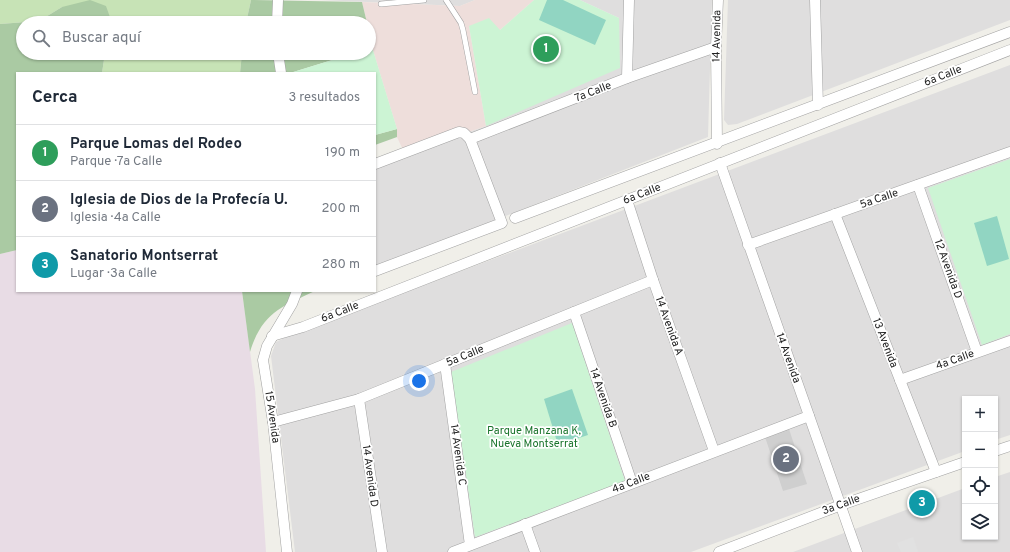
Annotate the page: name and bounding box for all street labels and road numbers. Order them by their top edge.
street label: 14 Avenida [710,10,724,62]
street label: 6a Calle [922,62,964,90]
street label: 7a Calle [573,79,613,105]
street label: 6a Calle [621,180,663,208]
street label: 5a Calle [858,186,900,212]
street label: 12 Avenida D [931,237,965,301]
street label: 14 Avenida A [652,294,686,358]
street label: 6a Calle [319,298,361,326]
street label: 13 Avenida [869,316,901,370]
street label: 14 Avenida [772,331,804,385]
street label: 5a Calle [444,342,486,370]
street label: 4a Calle [934,347,976,373]
street label: 14 Avenida B [586,366,620,430]
street label: 15 Avenida [261,390,283,444]
street label: 14 Avenida C [447,423,469,487]
street label: 14 Avenida D [359,444,381,508]
street label: 4a Calle [610,469,652,497]
street label: 3a Calle [820,492,862,518]

